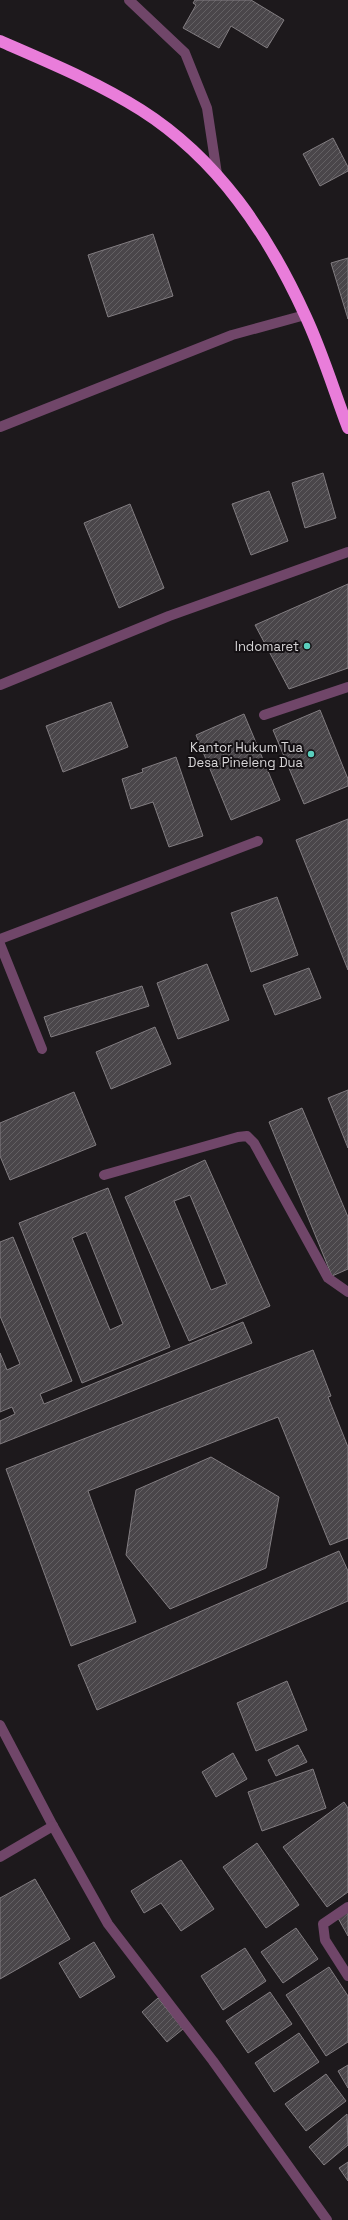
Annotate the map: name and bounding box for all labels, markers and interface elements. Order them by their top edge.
place label: Indomaret [235,638,299,655]
marker: Indomaret [302,641,312,651]
place label: Kantor Hukum Tua Desa Pineleng Dua [188,739,304,771]
marker: Kantor Hukum Tua Desa Pineleng Dua [306,749,316,759]

